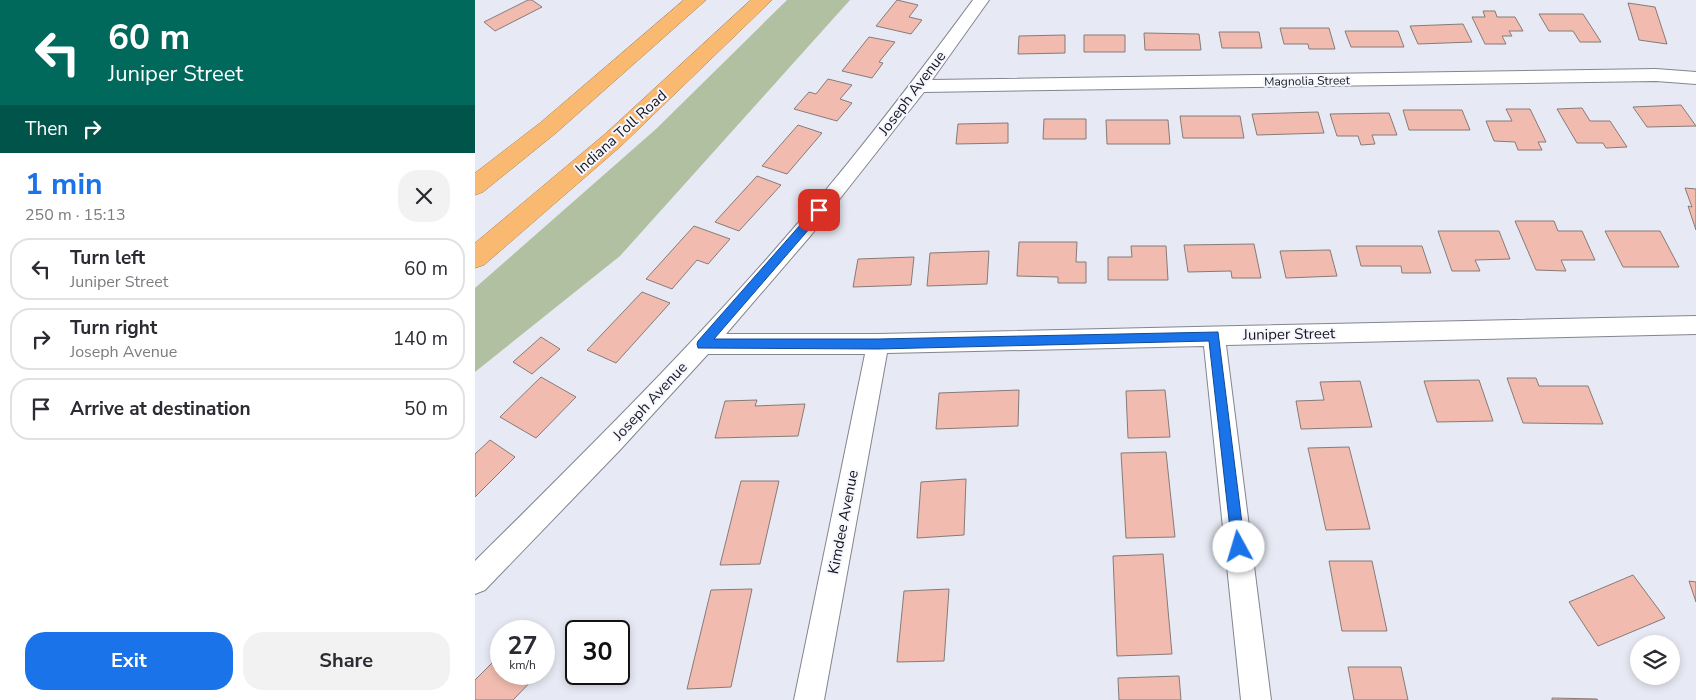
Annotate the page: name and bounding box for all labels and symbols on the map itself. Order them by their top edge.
street label: Joseph Avenue [873,47,950,140]
street label: Magnolia Street [1264,72,1351,90]
street label: Indiana Toll Road [571,86,671,178]
pin [798,189,840,231]
street label: Juniper Street [1242,323,1336,345]
street label: Joseph Avenue [608,357,692,445]
street label: Kimdee Avenue [823,468,863,576]
position arrow [1212,520,1264,572]
speed limit sign: 30 [565,620,630,685]

